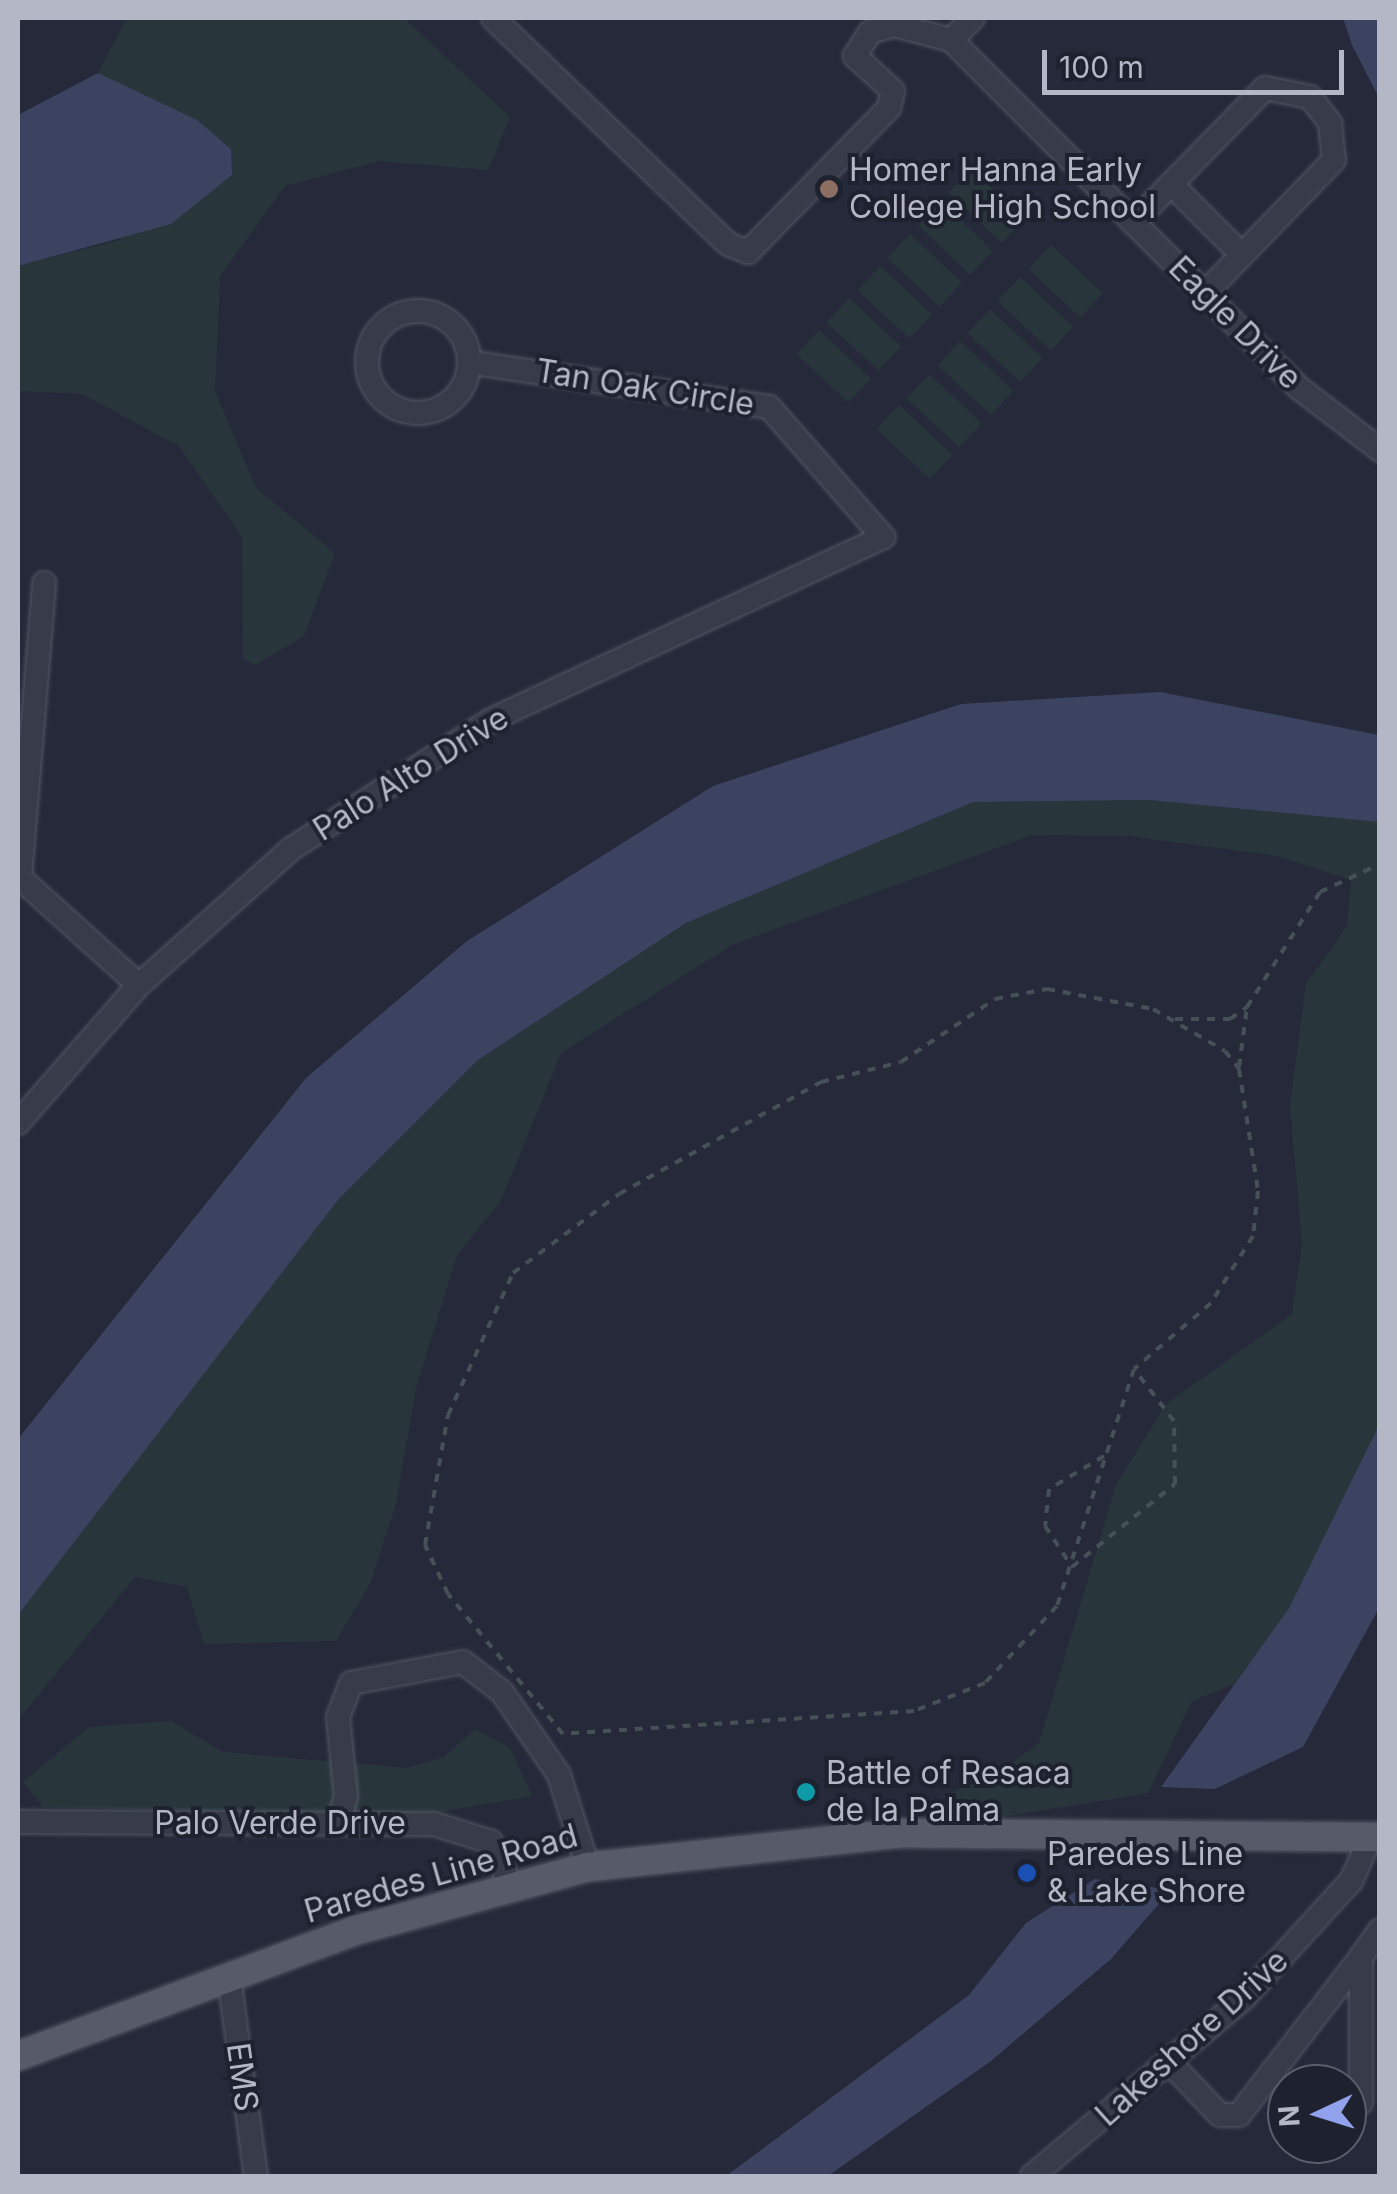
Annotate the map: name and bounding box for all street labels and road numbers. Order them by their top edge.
street label: Eagle Drive [1161,249,1309,397]
street label: Tan Oak Circle [533,352,757,424]
street label: Palo Alto Drive [307,699,515,849]
street label: Palo Verde Drive [154,1804,406,1842]
street label: Paredes Line Road [300,1817,582,1931]
street label: Lakeshore Drive [1088,1942,1296,2134]
street label: EMS [218,2040,266,2114]

